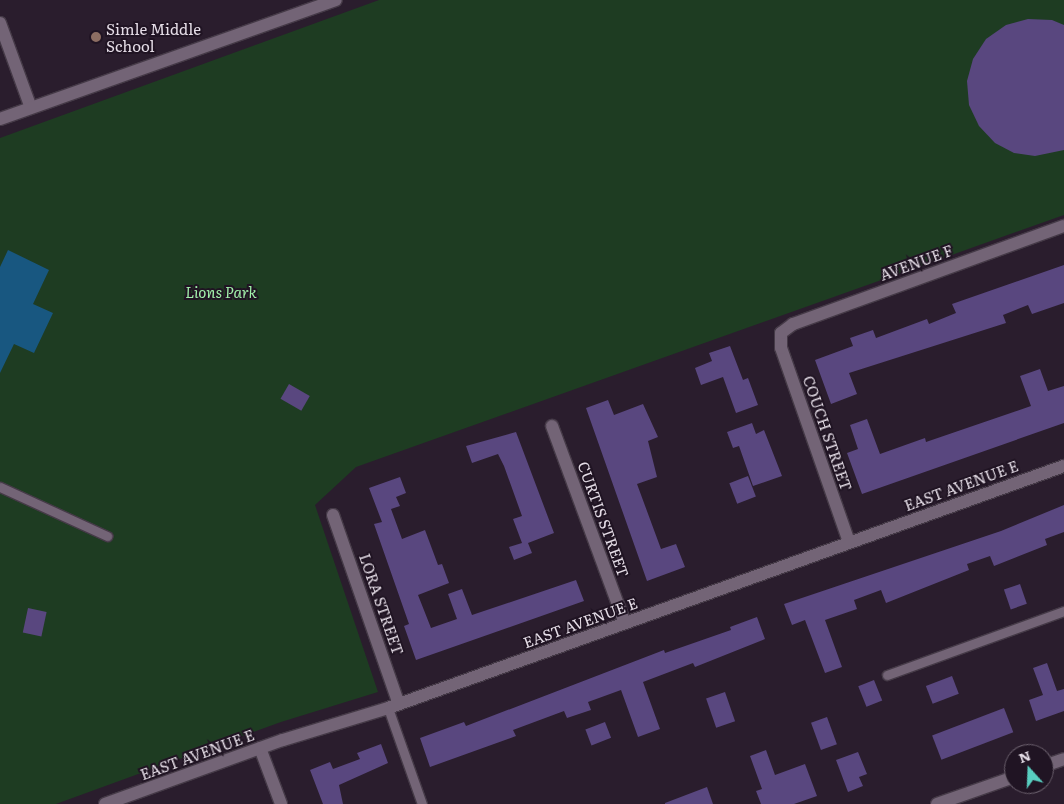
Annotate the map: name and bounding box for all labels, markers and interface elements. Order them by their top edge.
place label: Simle Middle School [106,19,201,54]
marker: Simle Middle School [90,31,102,43]
street label: AVENUE F [877,240,955,284]
park label: Lions Park [185,283,257,301]
street label: COUCH STREET [800,373,856,493]
street label: EAST AVENUE E [901,456,1021,514]
street label: CURTIS STREET [575,459,633,579]
street label: LORA STREET [356,551,408,657]
street label: EAST AVENUE E [520,593,640,651]
street label: EAST AVENUE E [137,725,257,783]
north arrow [1004,744,1054,794]
text: N [1015,744,1033,767]

